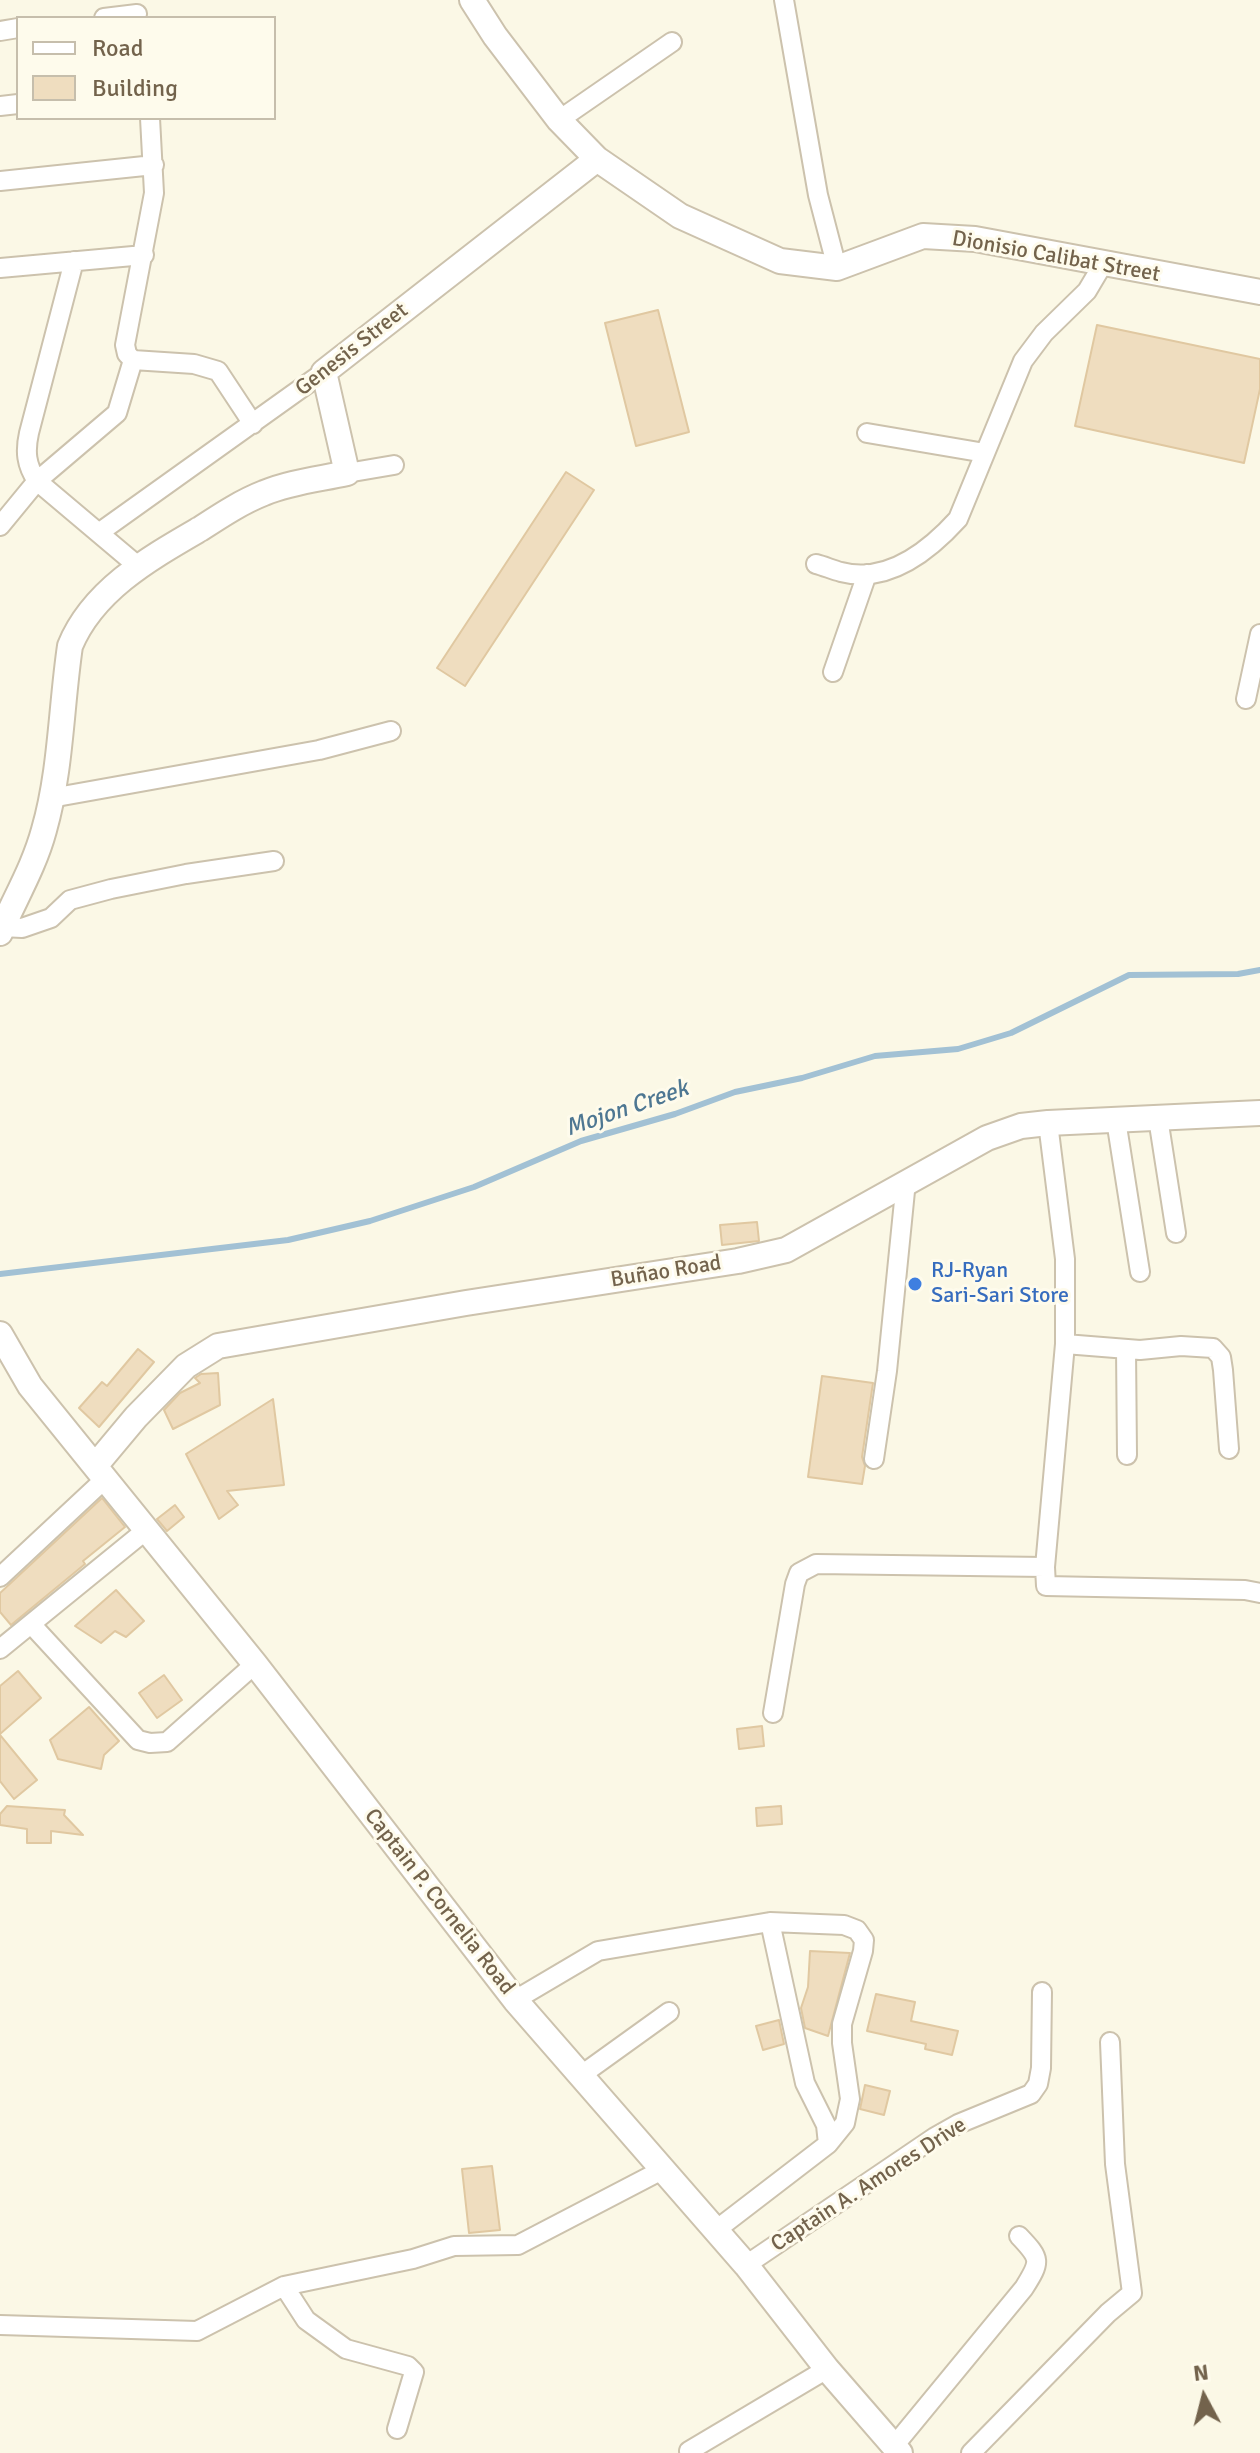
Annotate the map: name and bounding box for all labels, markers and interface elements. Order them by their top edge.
legend [16,16,276,120]
text: Road [92,33,143,63]
text: Building [92,73,178,103]
street label: Dionisio Calibat Street [950,226,1162,288]
street label: Genesis Street [290,298,414,402]
water label: Mojon Creek [562,1074,692,1144]
street label: Buñao Road [609,1250,723,1294]
place label: RJ-Ryan Sari-Sari Store [931,1258,1069,1310]
marker: RJ-Ryan Sari-Sari Store [906,1275,924,1293]
street label: Captain P. Cornelia Road [358,1804,520,2000]
street label: Captain A. Amores Drive [766,2112,972,2258]
north arrow [1164,2357,1244,2437]
text: N [1192,2358,1210,2387]

